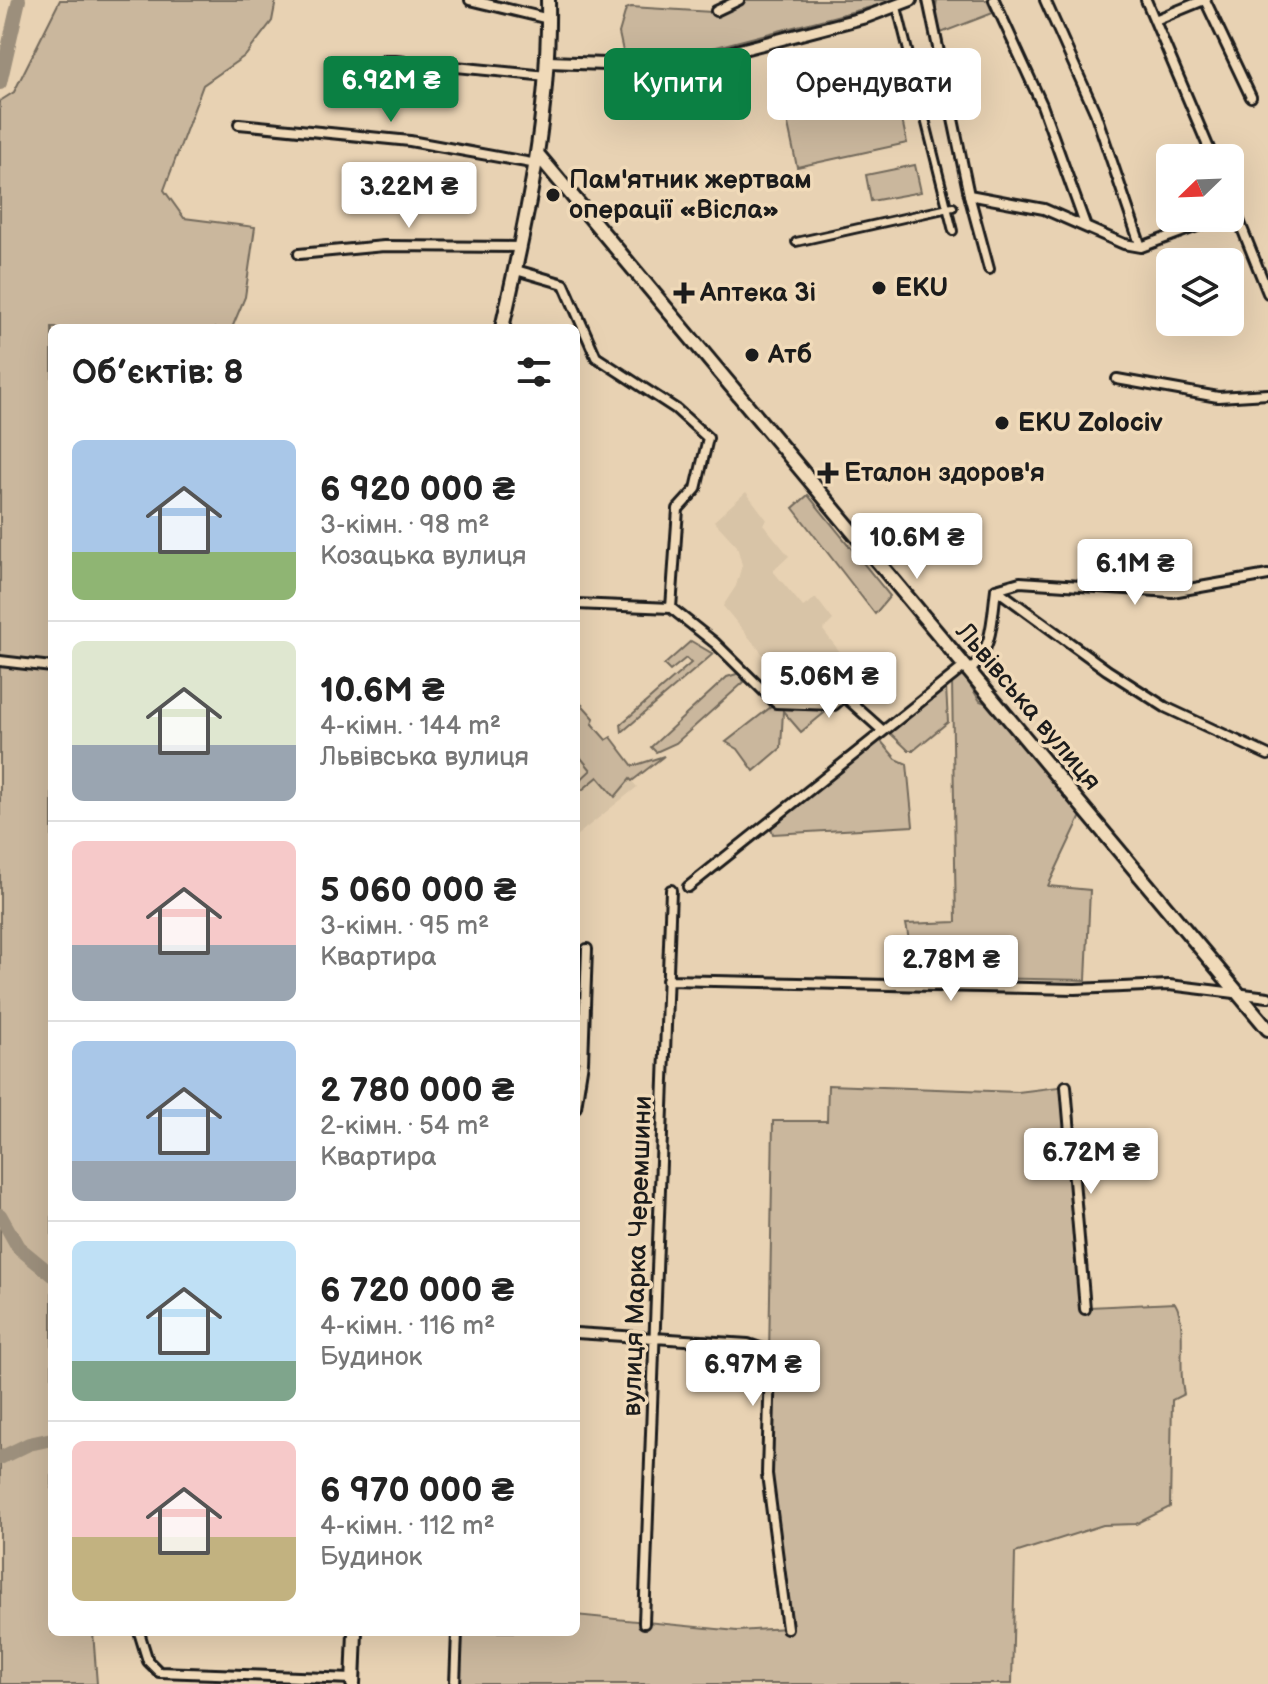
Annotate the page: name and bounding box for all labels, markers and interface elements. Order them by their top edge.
chip: Купити [604,48,751,120]
chip: Орендувати [767,48,981,120]
pin: 6.92M ₴ [317,56,465,124]
text: 6.92M ₴ [341,66,441,97]
north arrow [1156,144,1244,232]
map controls [1156,144,1244,336]
pin: 3.22M ₴ [335,162,483,230]
place label: Пам'ятник жертвам операції «Вісла» [569,165,812,226]
text: 3.22M ₴ [360,172,458,203]
marker: Пам'ятник жертвам операції «Вісла» [544,186,562,204]
button: layers [1156,248,1244,336]
place label: EKU [895,273,948,304]
place label: Аптека 3і [699,278,816,309]
marker: EKU [870,279,888,297]
marker: Аптека 3і [675,284,693,302]
place label: Атб [767,340,812,371]
marker: Атб [743,346,761,364]
icon: filters [512,350,556,394]
text: Об’єктів: 8 [72,352,244,393]
place label: EKU Zolociv [1018,408,1163,439]
marker: EKU Zolociv [993,414,1011,432]
place label: Еталон здоров'я [844,458,1045,489]
marker: Еталон здоров'я [819,464,837,482]
text: 6 920 000 ₴ [320,469,515,510]
icon: home [136,472,232,568]
text: 3-кімн. · 98 m² [320,510,490,541]
pin: 10.6M ₴ [843,513,991,581]
text: 10.6M ₴ [869,523,965,554]
pin: 6.1M ₴ [1070,539,1200,607]
text: Козацька вулиця [320,541,527,572]
text: 6.1M ₴ [1095,549,1175,580]
street label: Львівська вулиця [948,616,1107,797]
pin: 5.06M ₴ [755,652,903,720]
text: 5.06M ₴ [779,662,879,693]
text: 10.6M ₴ [320,670,445,711]
icon: home [136,673,232,769]
text: 4-кімн. · 144 m² [320,711,501,742]
text: Львівська вулиця [320,742,529,773]
text: 5 060 000 ₴ [320,870,516,911]
icon: home [136,873,232,969]
text: 3-кімн. · 95 m² [320,911,489,942]
pin: 2.78M ₴ [877,935,1025,1003]
text: Квартира [320,942,437,973]
text: 2.78M ₴ [902,945,1000,976]
text: 2 780 000 ₴ [320,1070,515,1111]
icon: home [136,1073,232,1169]
street label: вулиця Марка Черемшини [617,1095,659,1417]
text: 2-кімн. · 54 m² [320,1111,489,1142]
pin: 6.72M ₴ [1017,1128,1165,1196]
text: 6.72M ₴ [1042,1138,1140,1169]
text: Квартира [320,1142,437,1173]
text: 6 720 000 ₴ [320,1270,514,1311]
icon: home [136,1273,232,1369]
text: 4-кімн. · 116 m² [320,1311,495,1342]
pin: 6.97M ₴ [679,1340,827,1408]
text: Будинок [320,1342,422,1373]
text: 6.97M ₴ [704,1350,802,1381]
text: 6 970 000 ₴ [320,1470,514,1511]
icon: home [136,1473,232,1569]
text: 4-кімн. · 112 m² [320,1511,495,1542]
text: Будинок [320,1542,422,1573]

